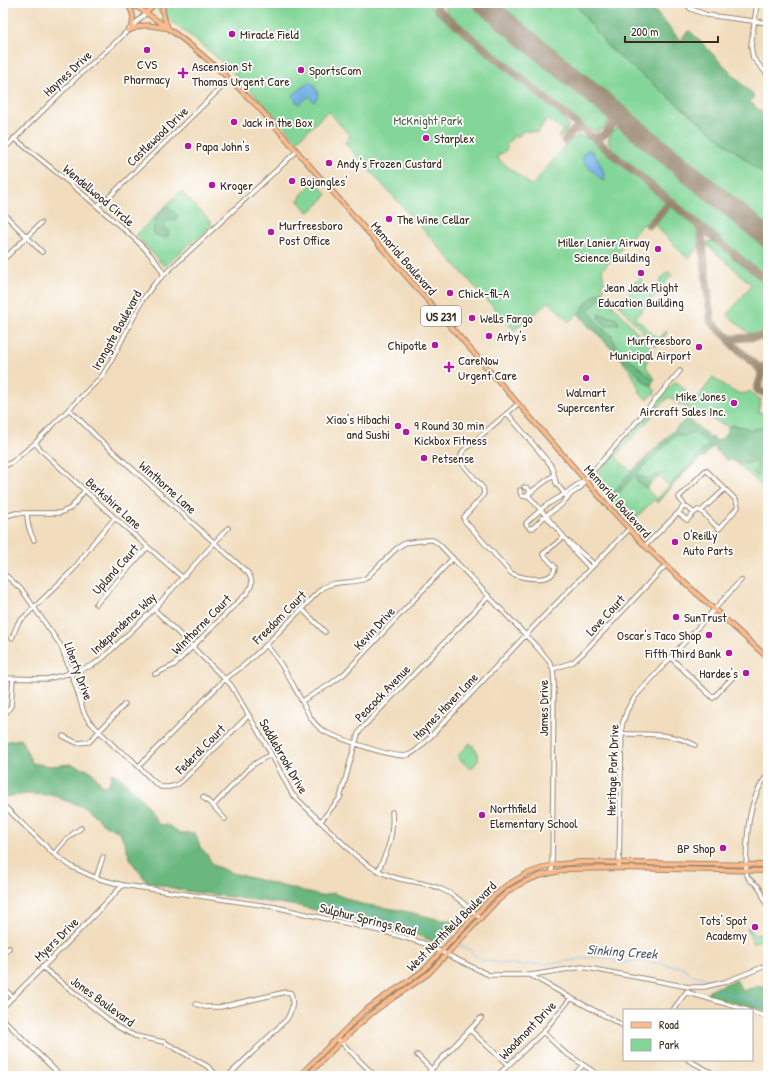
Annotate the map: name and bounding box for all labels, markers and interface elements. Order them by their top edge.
scale bar [625,18,718,44]
text: 200 m [631,23,658,40]
place label: Miracle Field [240,25,299,43]
marker: Miracle Field [227,29,237,39]
marker: CVS Pharmacy [142,45,152,55]
street label: Haynes Drive [39,46,95,100]
place label: CVS Pharmacy [124,55,171,88]
place label: Ascension St Thomas Urgent Care [192,57,290,90]
place label: SportsCom [309,61,362,79]
marker: SportsCom [296,65,306,75]
marker: Ascension St Thomas Urgent Care [177,67,189,79]
street label: Castlewood Drive [122,102,192,170]
park label: McKnight Park [394,111,463,129]
place label: Jack in the Box [242,113,313,131]
marker: Jack in the Box [229,117,239,127]
place label: Starplex [434,129,475,147]
marker: Starplex [421,133,431,143]
place label: Papa John's [196,137,250,155]
marker: Papa John's [183,141,193,151]
place label: Andy's Frozen Custard [337,154,442,172]
marker: Andy's Frozen Custard [324,158,334,168]
street label: Wendellwood Circle [59,160,139,230]
place label: Bojangles' [300,172,347,190]
place label: Kroger [220,176,253,194]
marker: Bojangles' [287,176,297,186]
marker: Kroger [207,180,217,190]
place label: The Wine Cellar [397,210,470,228]
marker: The Wine Cellar [384,214,394,224]
place label: Murfreesboro Post Office [279,216,343,249]
street label: Memorial Boulevard [367,217,441,299]
marker: Murfreesboro Post Office [266,227,276,237]
place label: Miller Lanier Airway Science Building [558,233,650,266]
marker: Miller Lanier Airway Science Building [653,244,663,254]
marker: Jean Jack Flight Education Building [636,268,646,278]
place label: Jean Jack Flight Education Building [598,278,684,311]
place label: Chick-fil-A [458,284,510,302]
street label: Irongate Boulevard [87,287,145,373]
marker: Chick-fil-A [445,288,455,298]
road number: US 231 [421,306,461,326]
place label: Wells Fargo [480,309,533,327]
marker: Wells Fargo [467,313,477,323]
place label: Arby's [497,327,526,345]
marker: Arby's [484,331,494,341]
place label: Murfreesboro Municipal Airport [610,331,692,364]
place label: Chipotle [388,336,427,354]
marker: Chipotle [430,340,440,350]
marker: Murfreesboro Municipal Airport [694,342,704,352]
place label: CareNow Urgent Care [458,351,517,384]
marker: CareNow Urgent Care [443,361,455,373]
marker: Walmart Supercenter [581,373,591,383]
place label: Walmart Supercenter [557,383,615,416]
place label: Mike Jones Aircraft Sales Inc. [640,387,726,420]
marker: Mike Jones Aircraft Sales Inc. [729,398,739,408]
place label: Xiao's Hibachi and Sushi [326,410,390,443]
place label: 9 Round 30 min Kickbox Fitness [414,416,487,449]
marker: Xiao's Hibachi and Sushi [393,421,403,431]
marker: 9 Round 30 min Kickbox Fitness [401,427,411,437]
place label: Petsense [432,449,474,467]
marker: Petsense [419,453,429,463]
street label: Winthorne Lane [135,456,201,518]
street label: Memorial Boulevard [580,461,656,541]
street label: Berkshire Lane [82,473,146,533]
place label: O'Reilly Auto Parts [683,526,733,559]
marker: O'Reilly Auto Parts [670,537,680,547]
street label: Upland Court [87,539,143,598]
street label: Freedom Court [247,586,310,649]
street label: Independence Way [86,588,160,658]
street label: Winthorne Court [167,590,235,658]
street label: Love Court [581,590,629,640]
street label: Kevin Drive [349,602,399,654]
place label: SunTrust [684,608,727,626]
marker: SunTrust [671,612,681,622]
place label: Oscar's Taco Shop [617,626,701,644]
marker: Oscar's Taco Shop [704,630,714,640]
street label: Liberty Drive [60,639,98,703]
place label: Fifth Third Bank [644,644,722,662]
marker: Fifth Third Bank [724,648,734,658]
street label: Peacock Avenue [350,660,414,726]
place label: Hardee's [699,664,738,682]
street label: Haynes Haven Lane [408,668,482,744]
marker: Hardee's [741,668,751,678]
street label: James Drive [534,680,552,736]
street label: Saddlebrook Drive [255,715,313,797]
street label: Federal Court [170,720,229,779]
street label: Heritage Park Drive [601,724,623,816]
place label: Northfield Elementary School [490,799,578,832]
marker: Northfield Elementary School [477,810,487,820]
place label: BP Shop [677,839,715,857]
marker: BP Shop [718,843,728,853]
street label: West Northfield Boulevard [402,877,500,975]
street label: Sulphur Springs Road [318,898,418,940]
place label: Tots' Spot Academy [700,911,748,944]
street label: Myers Drive [30,913,82,965]
marker: Tots' Spot Academy [750,922,760,932]
water label: Sinking Creek [586,939,659,964]
street label: Jones Boulevard [67,972,139,1030]
street label: Woodmont Drive [494,997,560,1063]
legend [623,1009,753,1061]
text: Road [659,1016,679,1033]
text: Park [659,1036,679,1053]

